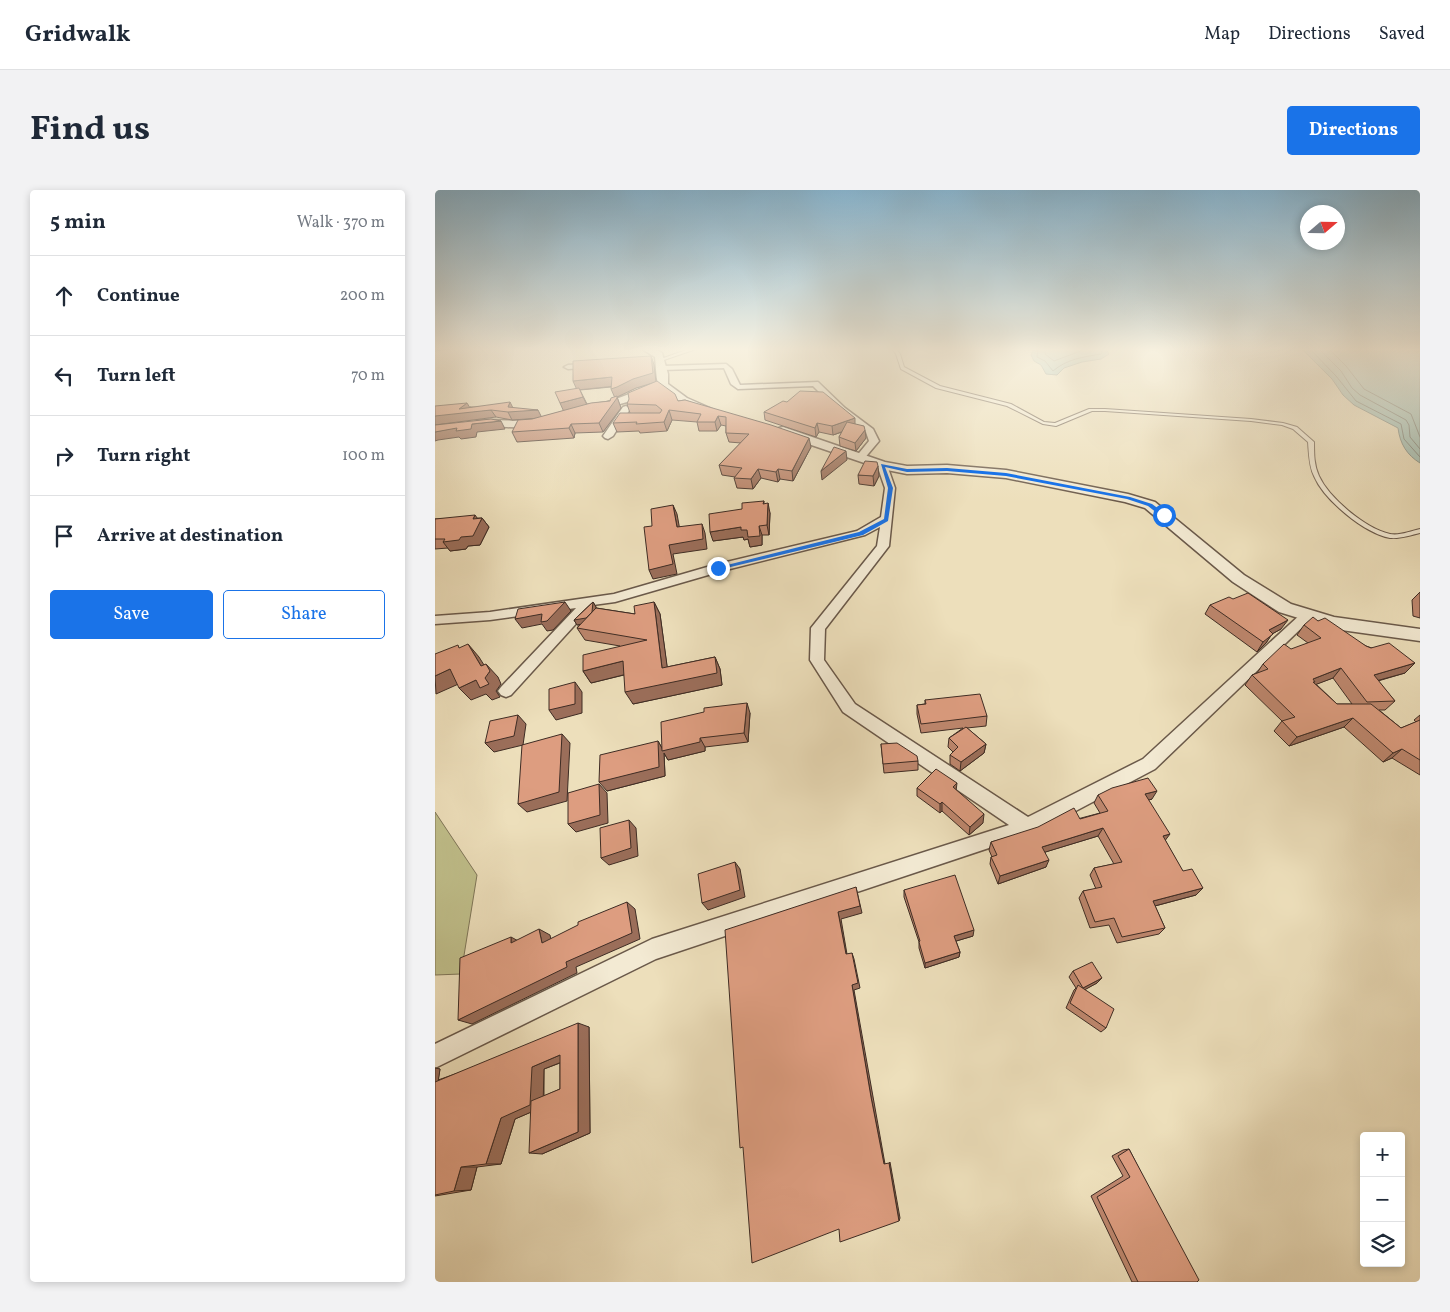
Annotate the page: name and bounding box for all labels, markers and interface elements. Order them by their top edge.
text: Gridwalk [25,18,131,52]
text: Map [1204,22,1240,47]
text: Directions [1268,22,1351,47]
text: Saved [1379,22,1425,47]
text: Find us [30,106,150,154]
button: Directions [1287,106,1420,155]
north arrow [1300,205,1345,250]
text: 5 min [50,208,106,237]
text: Walk · 370 m [297,212,385,234]
icon: ahead [50,282,78,310]
text: Continue [97,283,180,309]
text: 200 m [340,285,385,307]
icon: left [50,362,78,390]
text: Turn left [97,363,176,389]
text: 70 m [351,365,385,387]
icon: right [50,442,78,470]
text: Turn right [97,443,190,469]
text: 100 m [342,445,385,467]
route start [1153,504,1176,527]
icon: arrive [50,522,78,550]
text: Arrive at destination [97,523,283,549]
route end [707,557,730,580]
button: Save [50,590,213,639]
button: Share [223,590,385,639]
map controls [1360,1132,1405,1267]
button: + [1360,1132,1405,1177]
button: − [1360,1177,1405,1222]
button: layers [1360,1222,1405,1267]

